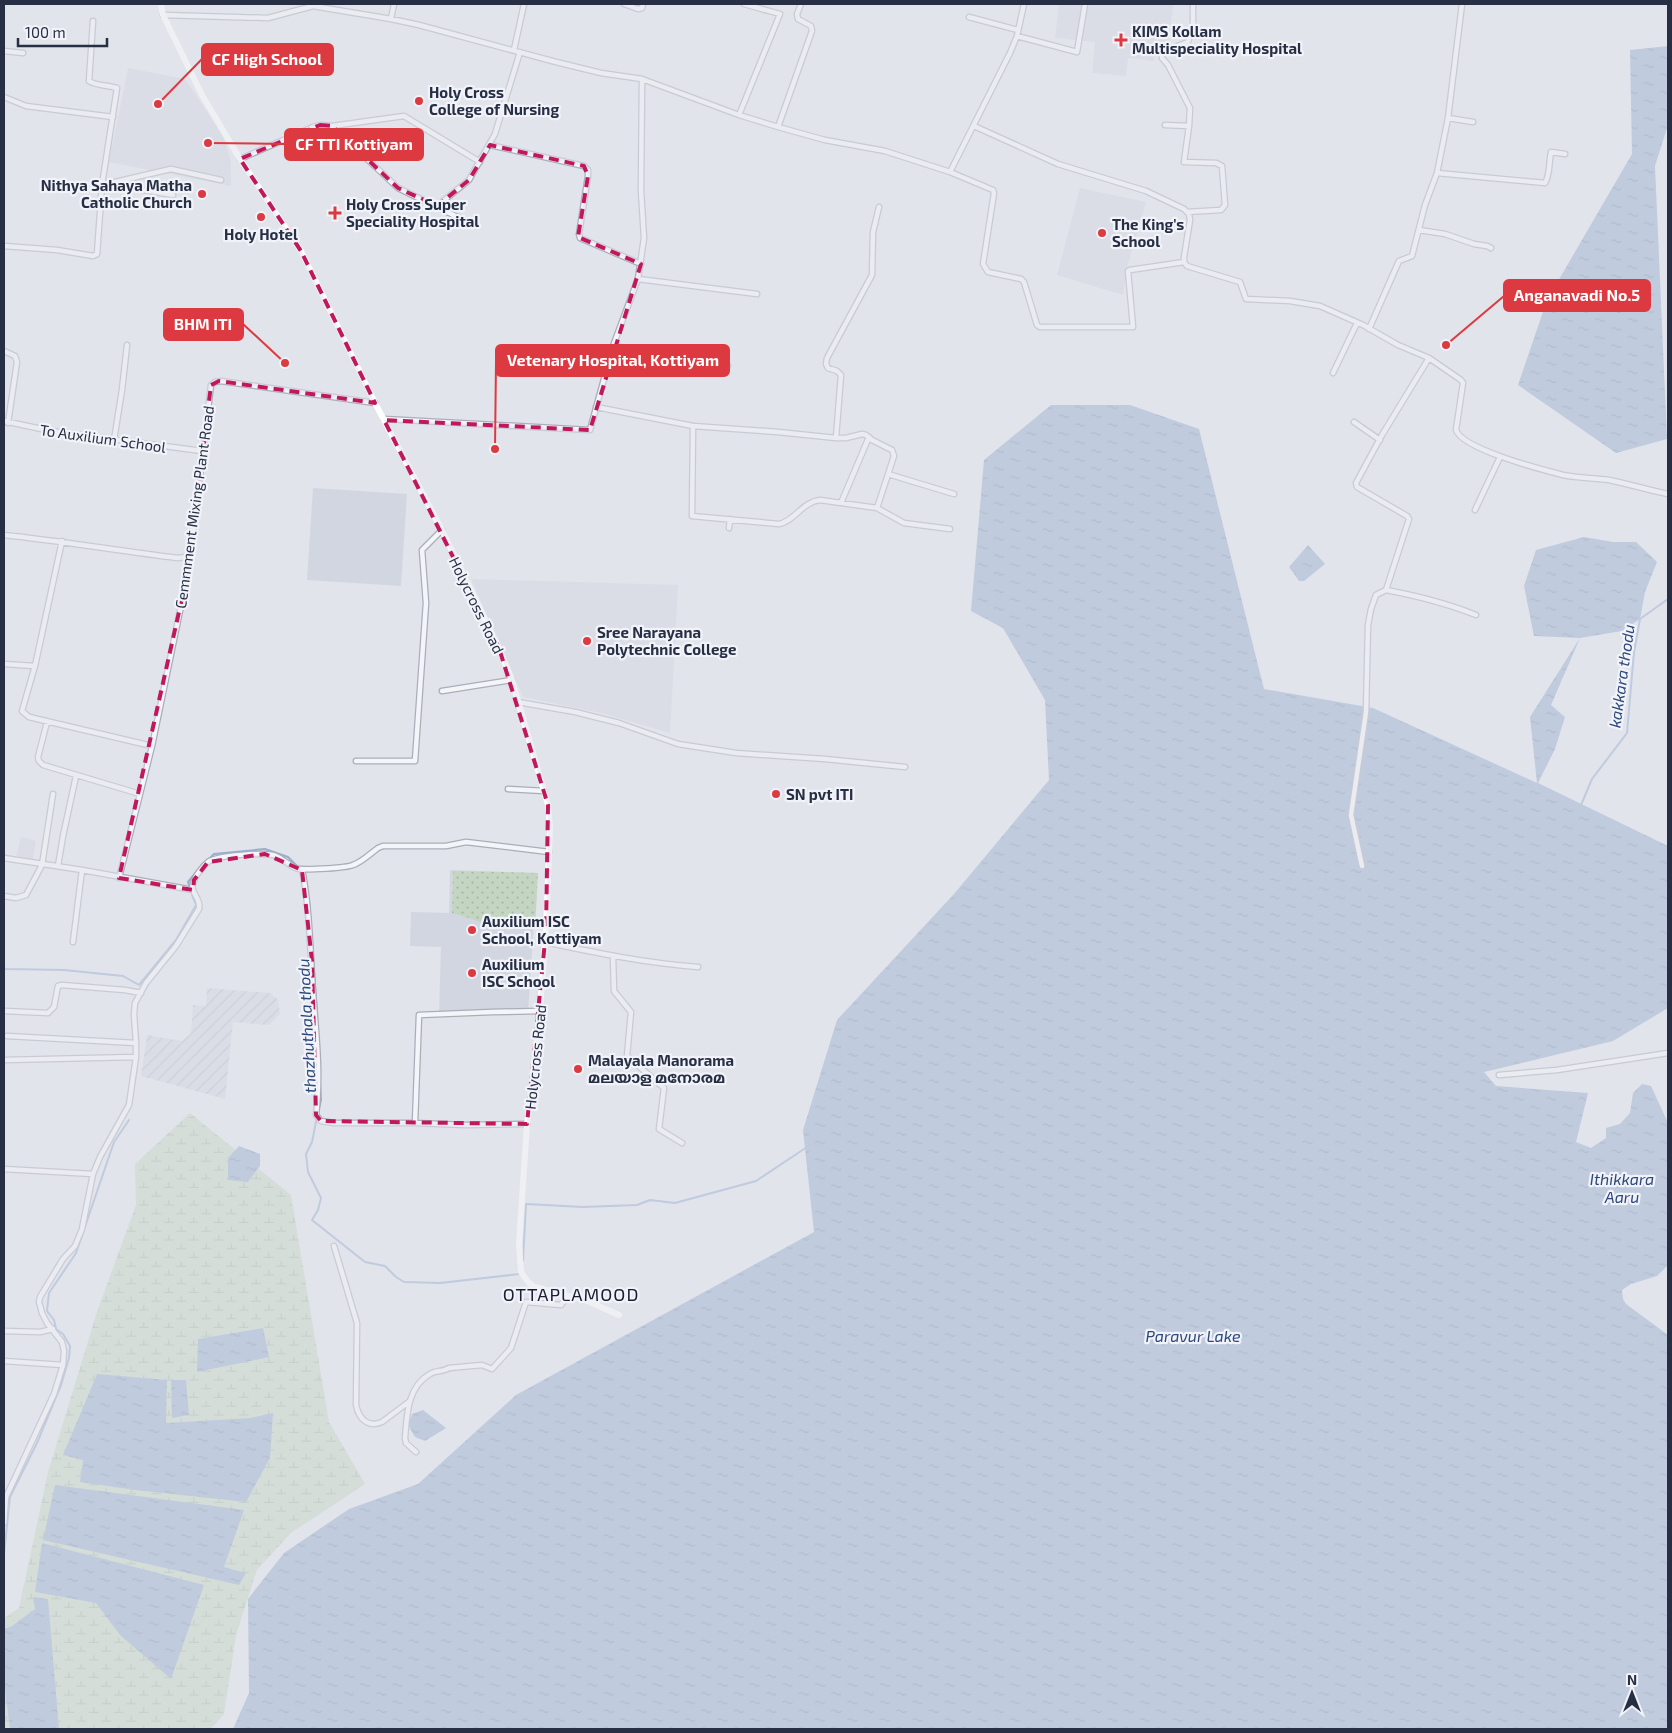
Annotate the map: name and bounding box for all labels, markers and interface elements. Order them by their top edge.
scale bar [18,15,106,47]
place label: KIMS Kollam Multispeciality Hospital [1132,22,1302,58]
text: 100 m [25,23,66,41]
marker: KIMS Kollam Multispeciality Hospital [1114,33,1128,47]
callout: CF High School [202,44,333,75]
text: CF High School [212,49,323,68]
place label: Holy Cross College of Nursing [429,83,559,118]
marker: Holy Cross College of Nursing [413,95,425,107]
callout: CF TTI Kottiyam [285,129,423,160]
text: CF TTI Kottiyam [295,134,413,154]
place label: Nithya Sahaya Matha Catholic Church [41,176,192,211]
marker: Nithya Sahaya Matha Catholic Church [196,188,208,200]
place label: Holy Cross Super Speciality Hospital [346,195,479,231]
marker: Holy Cross Super Speciality Hospital [328,206,342,220]
marker: Holy Hotel [255,211,267,223]
place label: The King's School [1112,215,1184,250]
place label: Holy Hotel [224,225,298,244]
marker: The King's School [1096,227,1108,239]
callout: Anganavadi No.5 [1504,280,1650,311]
text: Anganavadi No.5 [1514,285,1640,304]
callout: BHM ITI [164,309,243,340]
text: BHM ITI [174,314,232,333]
callout: Vetenary Hospital, Kottiyam [496,345,729,376]
text: Vetenary Hospital, Kottiyam [507,350,719,370]
street label: Cemmment Mixing Plant Road [171,404,217,610]
street label: To Auxilium School [39,420,168,456]
street label: Holycross Road [446,554,508,656]
place label: Sree Narayana Polytechnic College [597,623,736,659]
water label: kakkara thodu [1604,623,1638,729]
marker: Sree Narayana Polytechnic College [581,635,593,647]
place label: SN pvt ITI [786,785,853,803]
marker: SN pvt ITI [770,788,782,800]
place label: Auxilium ISC School, Kottiyam [482,912,602,948]
marker: Auxilium ISC School, Kottiyam [466,924,478,936]
place label: Auxilium ISC School [482,955,555,990]
water label: thazhuthala thodu [293,958,319,1094]
marker: Auxilium ISC School [466,967,478,979]
street label: Holycross Road [521,1004,549,1110]
place label: Malayala Manorama മലയാള മനോരമ [588,1051,734,1086]
marker: Malayala Manorama മലയാള മനോരമ [572,1063,584,1075]
water label: Ithikkara Aaru [1590,1169,1654,1206]
district label: OTTAPLAMOOD [503,1283,639,1305]
water label: Paravur Lake [1145,1326,1241,1345]
north arrow [1607,1668,1657,1718]
text: N [1627,1671,1637,1688]

